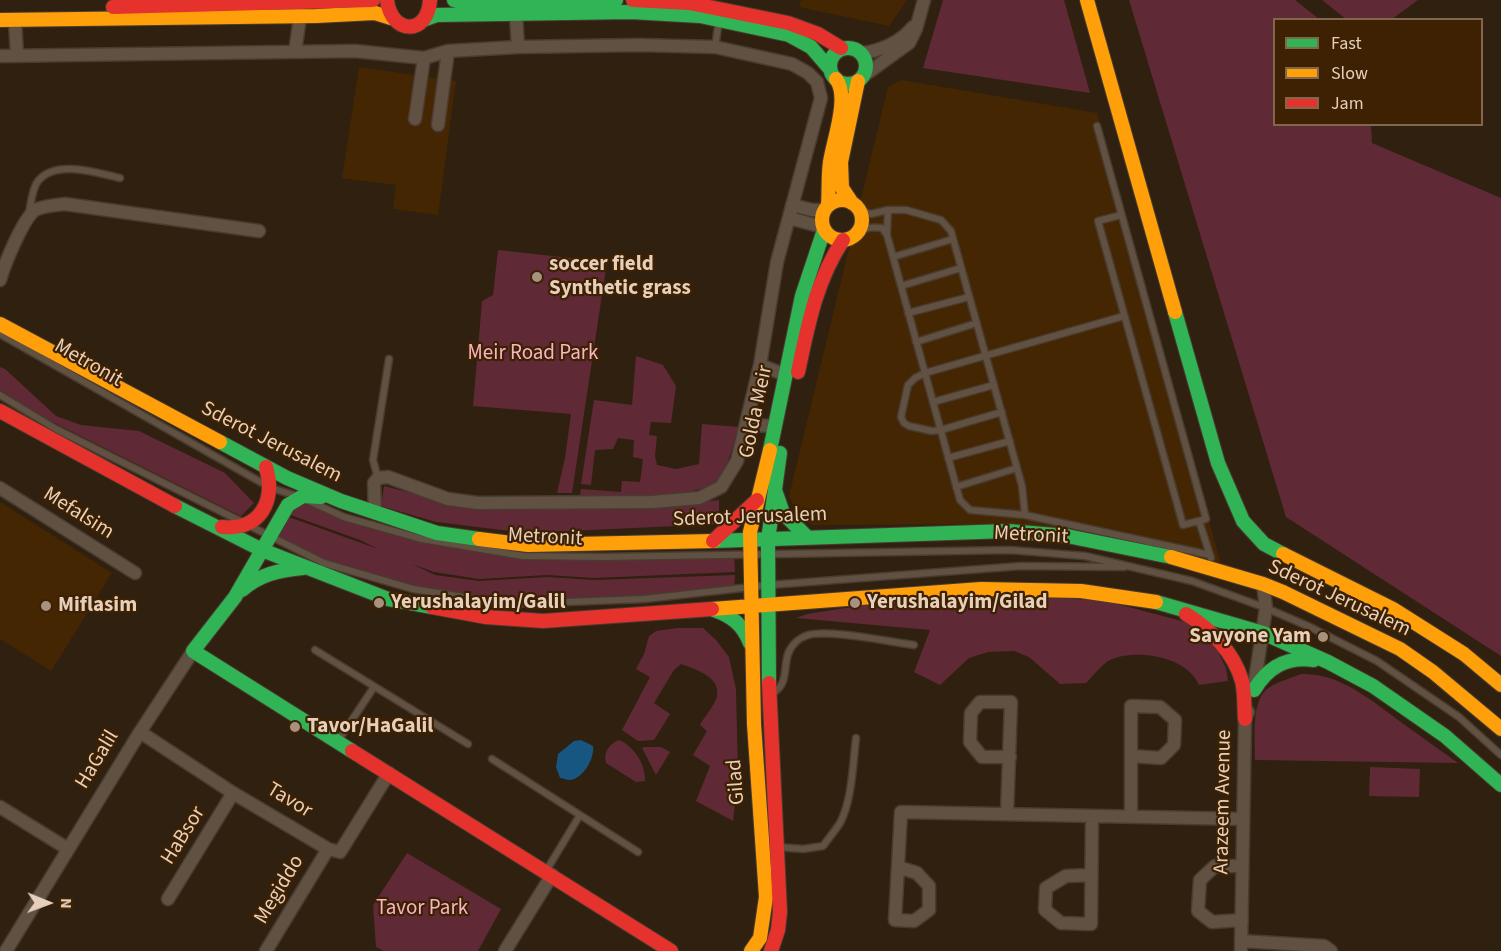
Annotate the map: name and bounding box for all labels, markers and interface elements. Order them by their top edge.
legend [1273,18,1483,126]
text: Fast [1331,31,1362,56]
text: Slow [1331,61,1368,86]
text: Jam [1331,91,1364,116]
place label: soccer field Synthetic grass [549,252,691,302]
marker: soccer field Synthetic grass [530,270,544,284]
street label: Metronit [49,334,127,394]
park label: Meir Road Park [468,341,598,367]
street label: Golda Meir [735,363,779,461]
street label: Sderot Jerusalem [196,397,346,489]
street label: Mefalsim [38,482,118,546]
street label: Sderot Jerusalem [672,503,828,533]
street label: Metronit [993,521,1069,551]
street label: Metronit [507,523,583,553]
street label: Sderot Jerusalem [1264,555,1414,643]
place label: Yerushalayim/Galil [391,590,565,616]
place label: Yerushalayim/Gilad [867,590,1047,616]
place label: Miflasim [58,593,137,619]
marker: Yerushalayim/Galil [372,596,386,610]
marker: Yerushalayim/Gilad [848,596,862,610]
marker: Miflasim [39,599,53,613]
place label: Savyone Yam [1189,624,1311,650]
marker: Savyone Yam [1316,630,1330,644]
place label: Tavor/HaGalil [307,714,433,740]
marker: Tavor/HaGalil [288,720,302,734]
street label: HaGalil [71,726,125,794]
street label: Arazeem Avenue [1210,729,1238,875]
street label: Gilad [723,758,751,806]
street label: Tavor [262,778,316,824]
street label: HaBsor [156,802,212,870]
street label: Megiddo [250,851,310,929]
north arrow [18,873,78,933]
park label: Tavor Park [376,896,468,922]
text: N [55,898,77,909]

